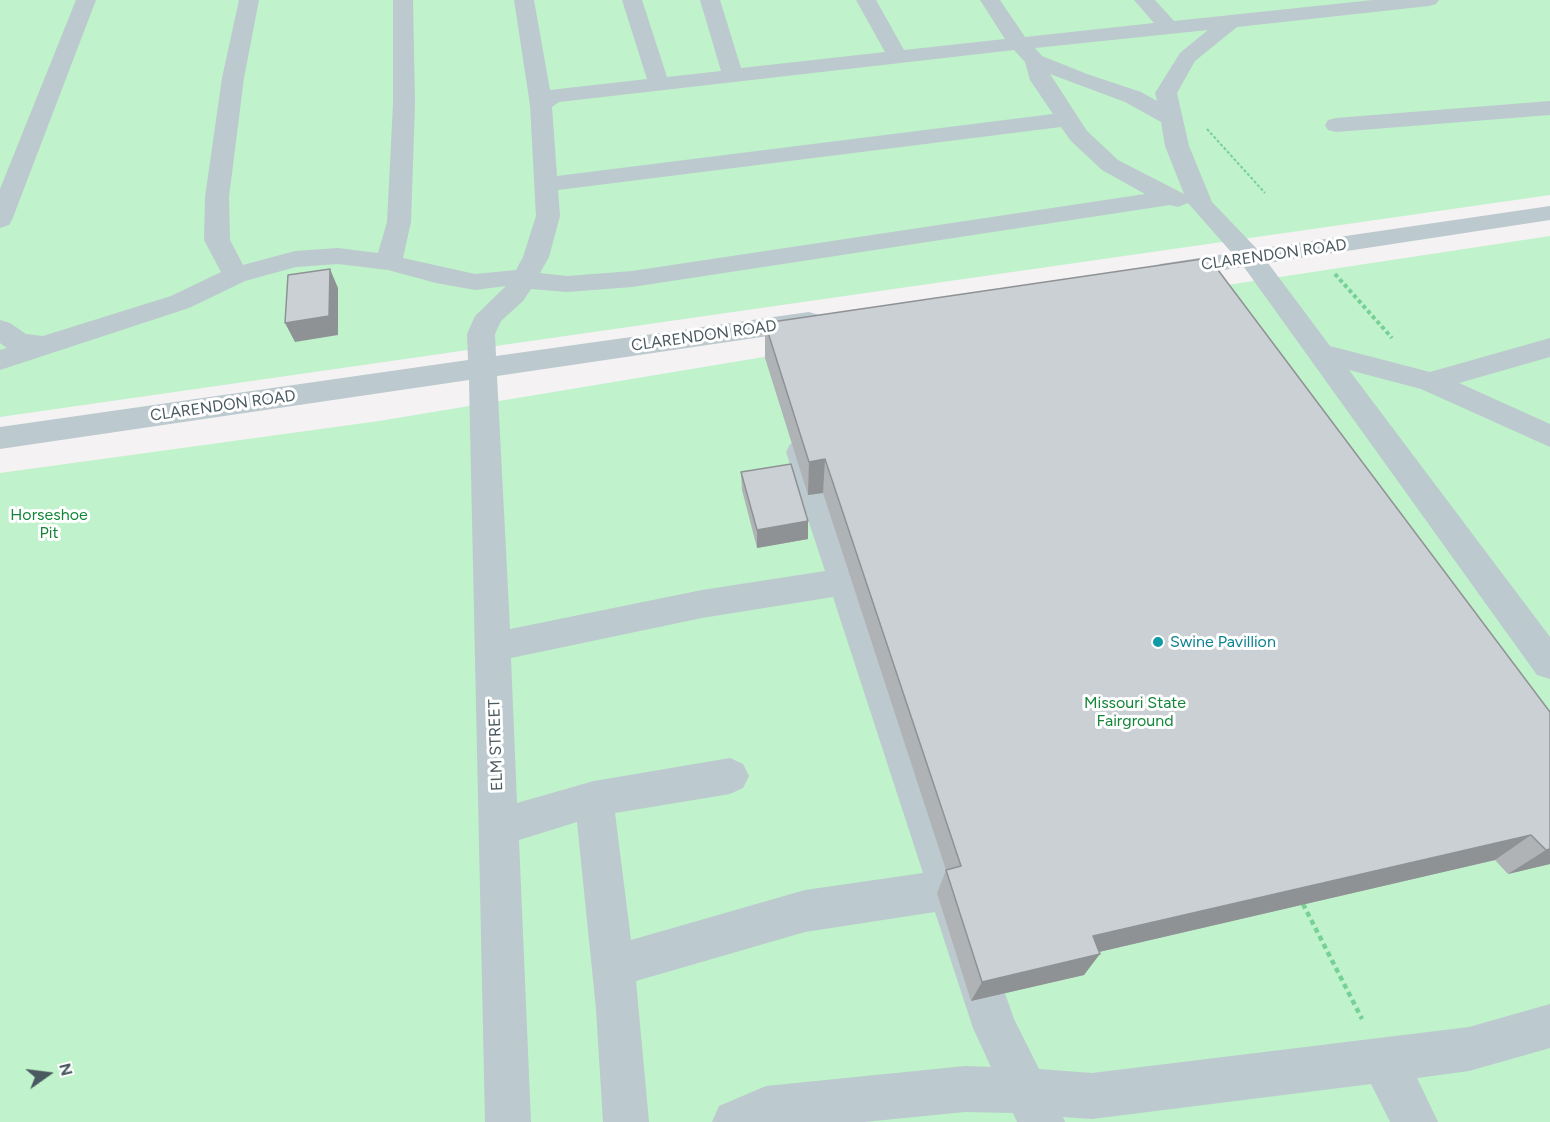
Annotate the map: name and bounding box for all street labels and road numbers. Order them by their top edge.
street label: CLARENDON ROAD [1200,235,1348,275]
street label: CLARENDON ROAD [630,316,778,356]
street label: CLARENDON ROAD [149,386,297,426]
street label: ELM STREET [485,699,507,791]

